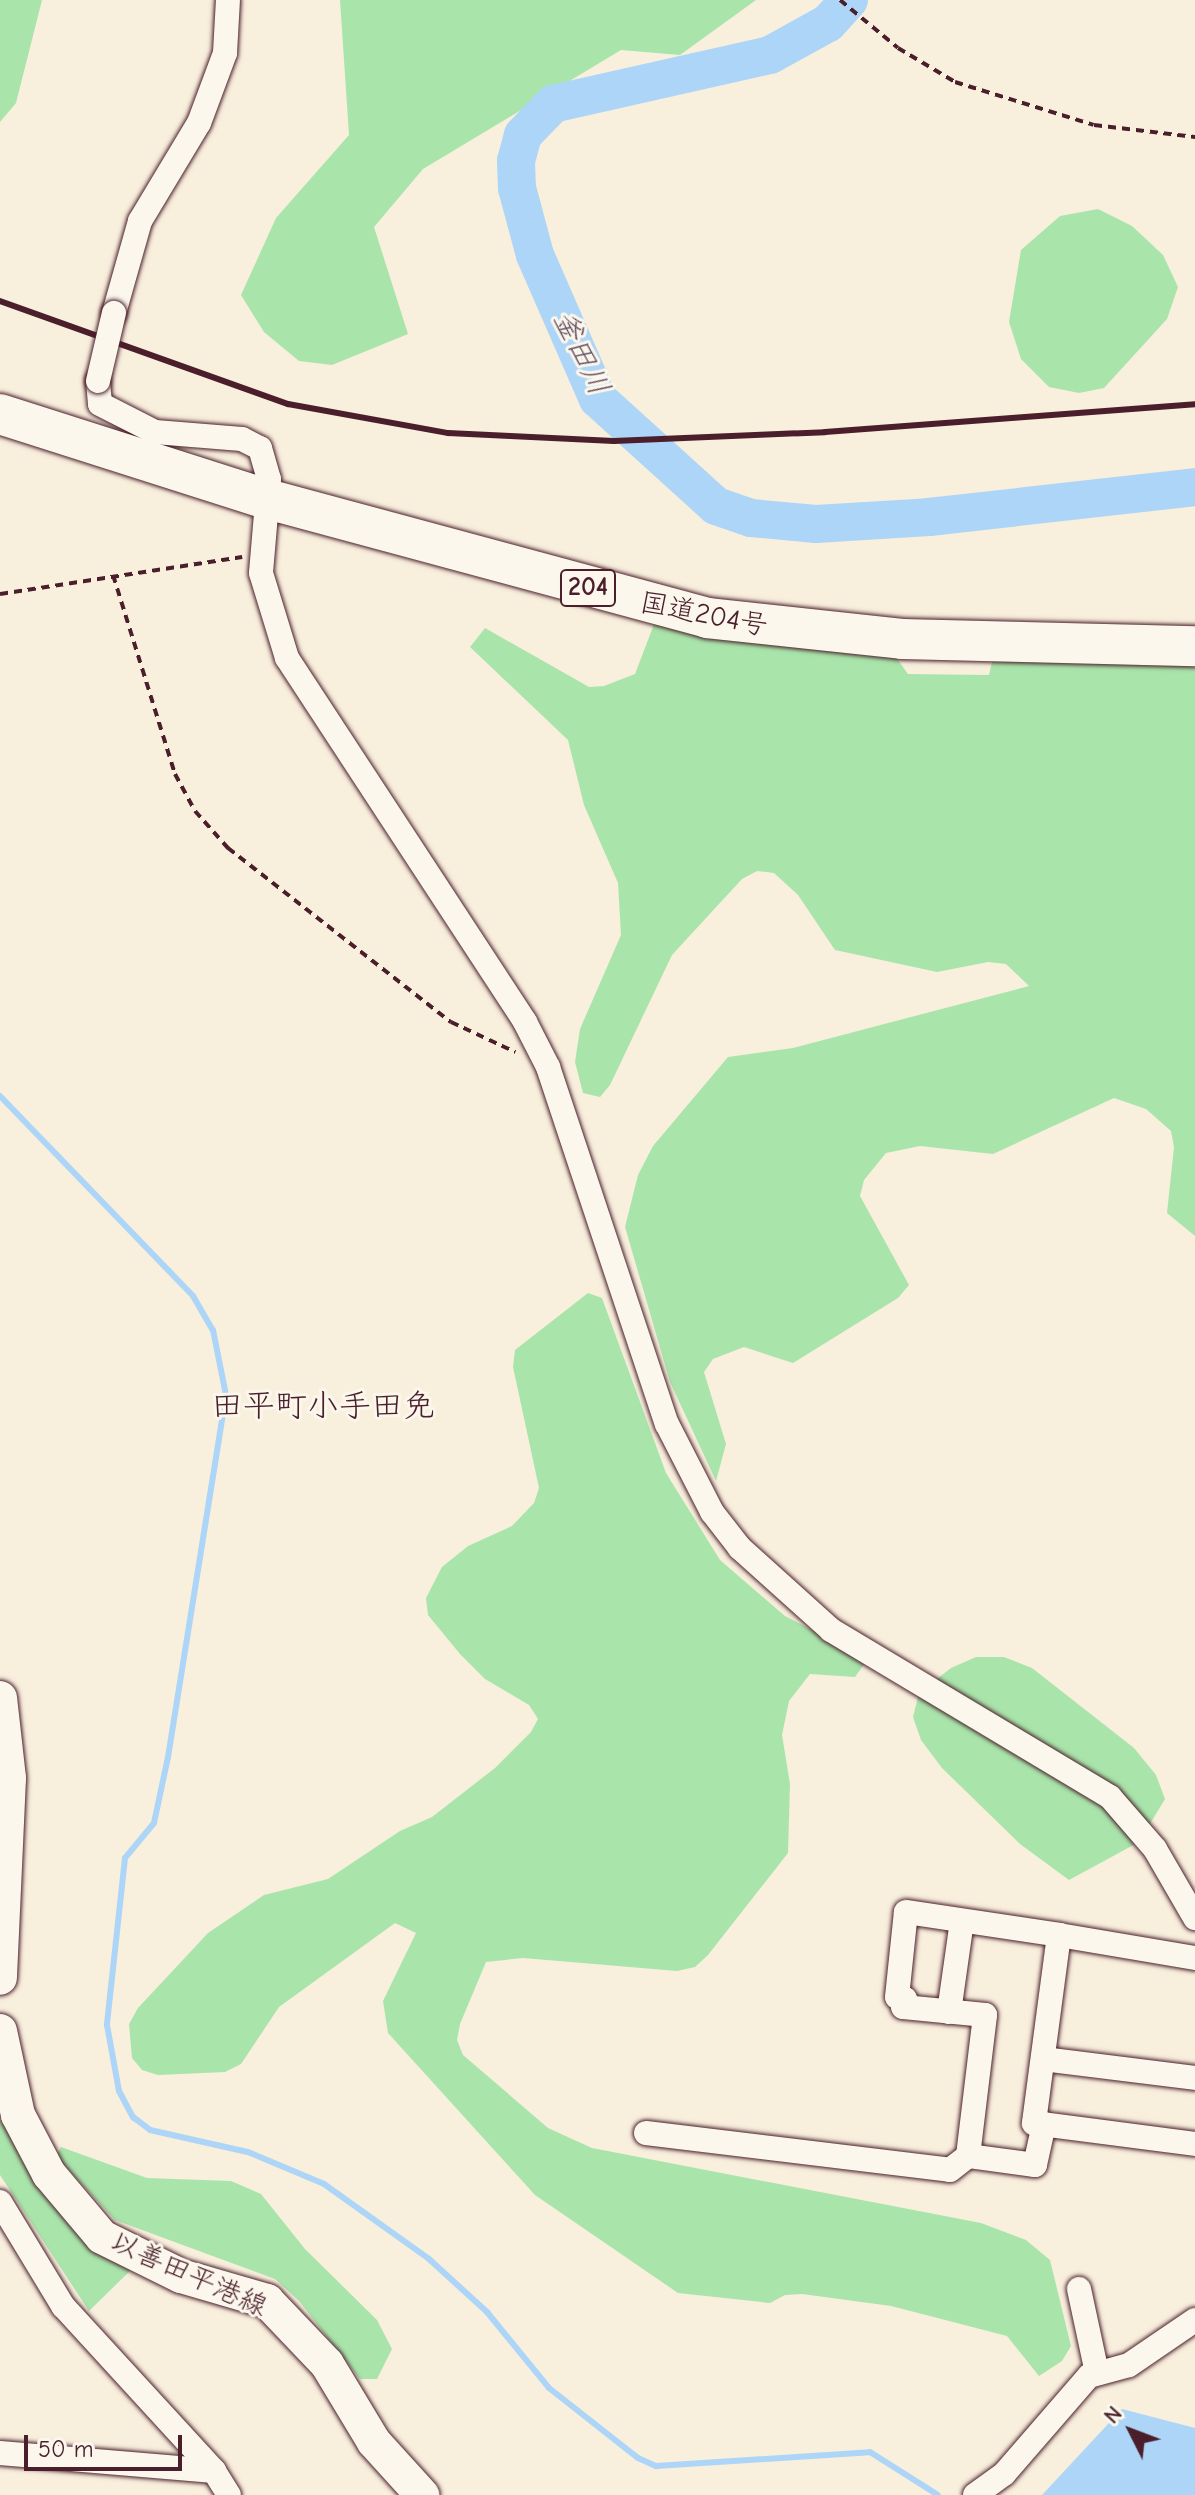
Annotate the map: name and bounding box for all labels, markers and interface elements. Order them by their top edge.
water label: 釜田川 [545,305,617,401]
road number: 204 [558,566,618,610]
street label: 国道204号 [637,585,771,643]
district label: 田平町小手田免 [211,1387,435,1425]
street label: 以善田平港線 [105,2224,273,2324]
north arrow [1091,2391,1171,2471]
text: N [1099,2401,1128,2429]
scale bar [28,2419,186,2469]
text: 50 m [38,2435,94,2463]

